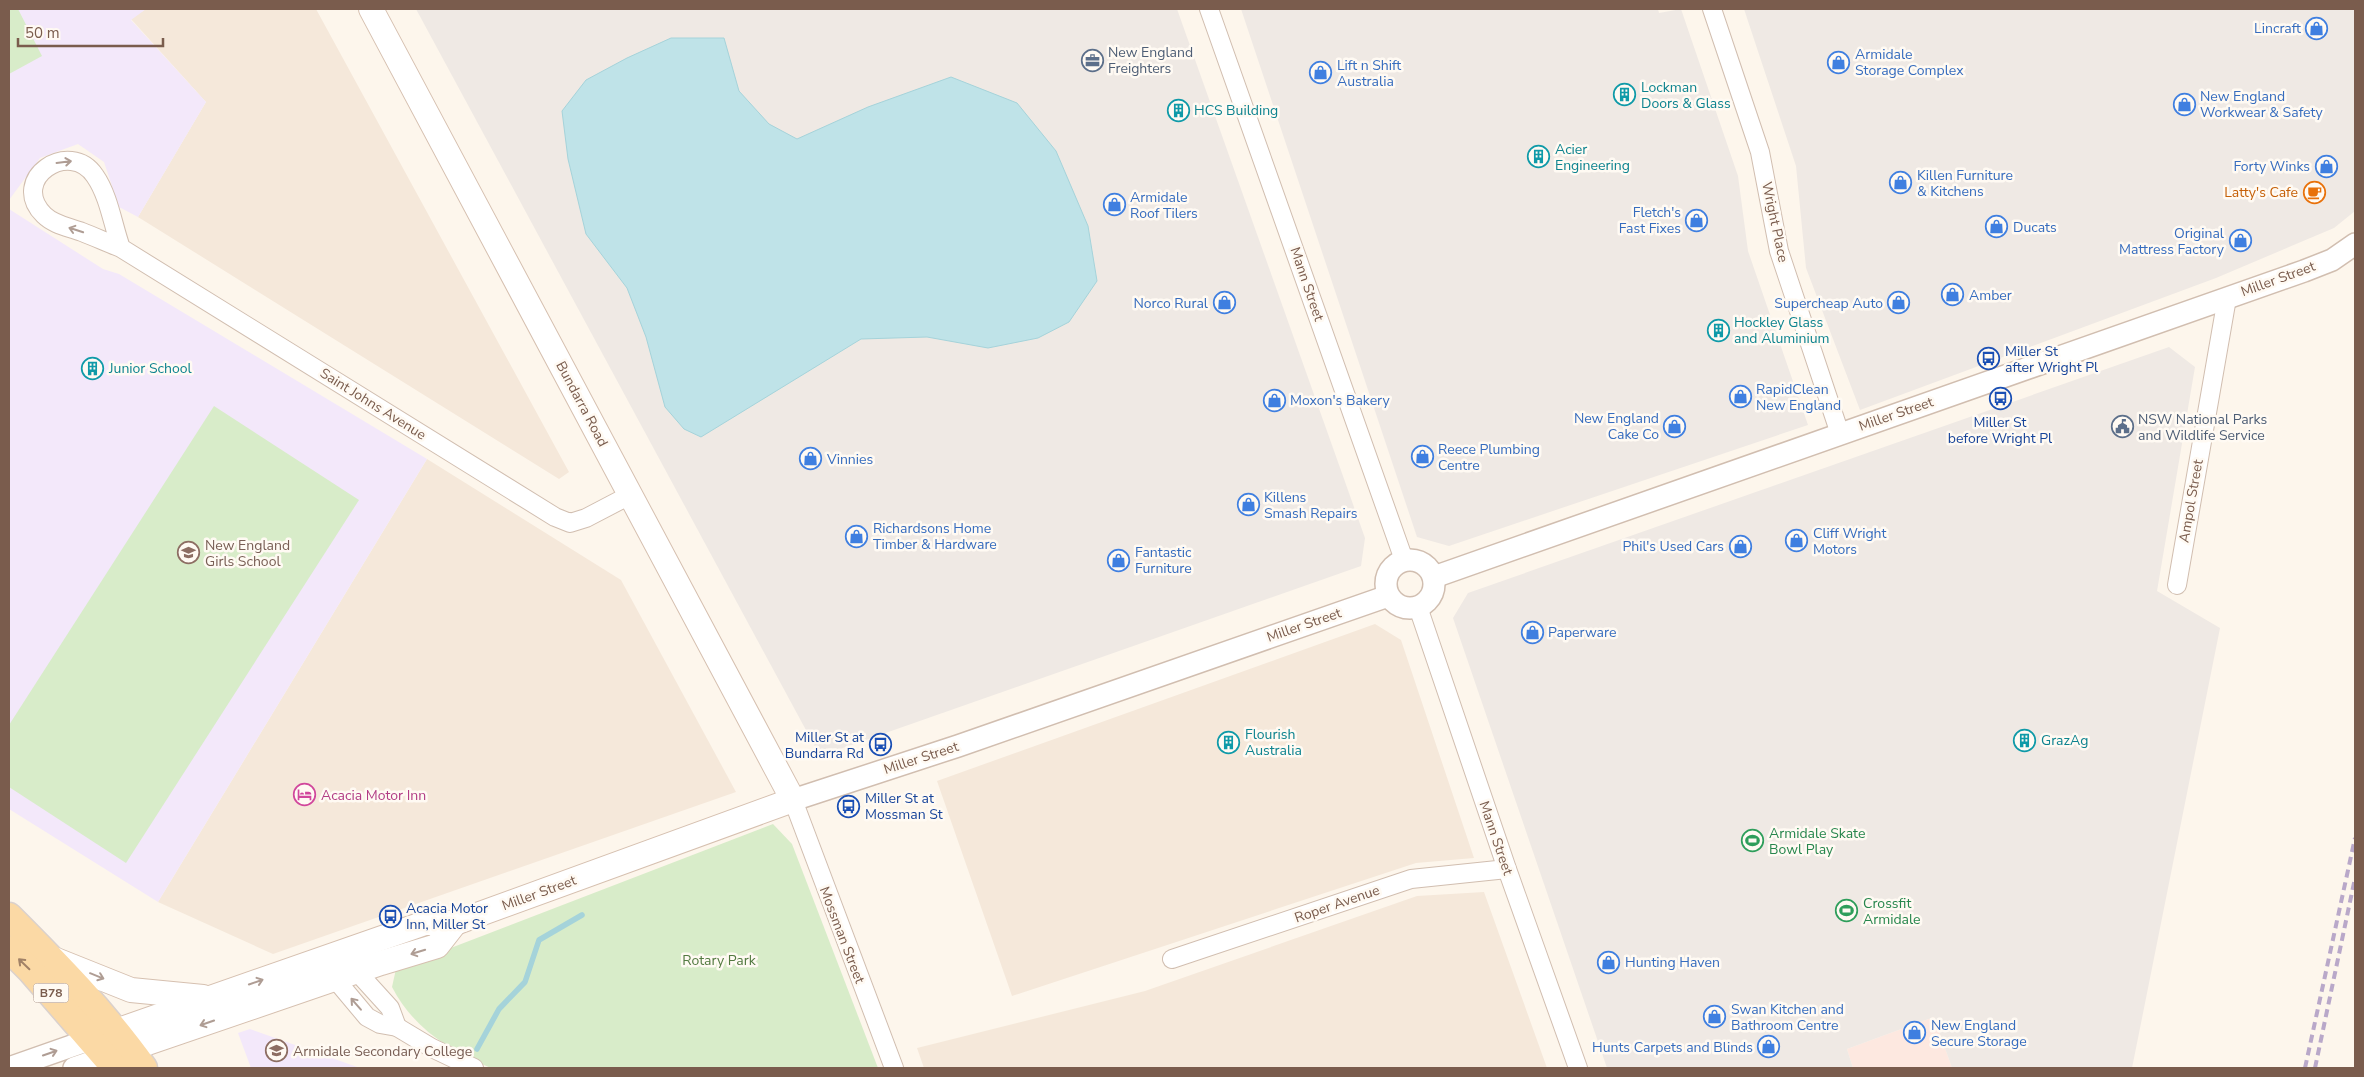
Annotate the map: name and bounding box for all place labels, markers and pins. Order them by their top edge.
shop icon: Lincraft [2305,16,2329,40]
place label: Lincraft [2254,19,2301,38]
place label: New England Freighters [1108,43,1193,78]
place label: Armidale Storage Complex [1855,45,1964,80]
office icon: New England Freighters [1080,48,1104,72]
shop icon: Armidale Storage Complex [1827,50,1851,74]
place label: Lift n Shift Australia [1337,56,1401,91]
shop icon: Lift n Shift Australia [1309,61,1333,85]
place label: Lockman Doors & Glass [1641,78,1731,113]
building icon: Lockman Doors & Glass [1613,83,1637,107]
place label: New England Workwear & Safety [2200,87,2324,122]
shop icon: New England Workwear & Safety [2172,92,2196,116]
building icon: HCS Building [1166,98,1190,122]
place label: HCS Building [1194,101,1278,120]
place label: Acier Engineering [1555,140,1630,175]
building icon: Acier Engineering [1527,145,1551,169]
shop icon: Forty Winks [2314,154,2338,178]
place label: Forty Winks [2233,157,2310,176]
place label: Killen Furniture & Kitchens [1917,166,2013,201]
shop icon: Killen Furniture & Kitchens [1889,171,1913,195]
cafe icon: Latty's Cafe [2302,180,2326,204]
place label: Latty's Cafe [2224,183,2298,202]
place label: Armidale Roof Tilers [1130,188,1198,223]
shop icon: Armidale Roof Tilers [1102,193,1126,217]
place label: Fletch's Fast Fixes [1619,203,1681,238]
shop icon: Fletch's Fast Fixes [1685,208,1709,232]
shop icon: Ducats [1985,215,2009,239]
place label: Ducats [2013,218,2057,237]
place label: Original Mattress Factory [2119,224,2225,259]
shop icon: Original Mattress Factory [2228,229,2252,253]
shop icon: Amber [1941,283,1965,307]
place label: Amber [1969,286,2012,305]
shop icon: Norco Rural [1212,291,1236,315]
shop icon: Supercheap Auto [1887,291,1911,315]
place label: Norco Rural [1133,294,1209,313]
place label: Supercheap Auto [1774,294,1883,313]
place label: Hockley Glass and Aluminium [1734,313,1830,348]
building icon: Hockley Glass and Aluminium [1706,318,1730,342]
place label: Miller St after Wright Pl [2005,342,2099,377]
bus stop icon: Miller St after Wright Pl [1977,347,2001,371]
building icon: Junior School [81,356,105,380]
place label: Junior School [108,359,193,378]
place label: RapidClean New England [1756,380,1841,415]
shop icon: RapidClean New England [1728,385,1752,409]
bus stop icon: Miller St before Wright Pl [1988,387,2012,411]
shop icon: Moxon's Bakery [1262,388,1286,412]
place label: Moxon's Bakery [1290,391,1391,410]
place label: New England Cake Co [1574,409,1659,444]
place label: NSW National Parks and Wildlife Service [2138,410,2267,445]
place label: Miller St before Wright Pl [1948,413,2053,448]
shop icon: New England Cake Co [1663,414,1687,438]
public building icon: NSW National Parks and Wildlife Service [2110,415,2134,439]
place label: Reece Plumbing Centre [1438,440,1540,475]
shop icon: Reece Plumbing Centre [1410,445,1434,469]
shop icon: Vinnies [799,447,823,471]
place label: Vinnies [826,450,873,469]
place label: Killens Smash Repairs [1264,488,1358,523]
shop icon: Killens Smash Repairs [1236,493,1260,517]
place label: Richardsons Home Timber & Hardware [873,519,997,554]
shop icon: Richardsons Home Timber & Hardware [845,524,869,548]
place label: Cliff Wright Motors [1813,524,1887,559]
shop icon: Cliff Wright Motors [1785,529,1809,553]
shop icon: Phil's Used Cars [1728,534,1752,558]
place label: New England Girls School [205,536,290,571]
place label: Phil's Used Cars [1622,537,1724,556]
school or university icon: New England Girls School [177,541,201,565]
place label: Fantastic Furniture [1135,543,1192,578]
shop icon: Fantastic Furniture [1107,548,1131,572]
shop icon: Paperware [1520,620,1544,644]
place label: Paperware [1548,623,1616,642]
place label: Flourish Australia [1245,725,1302,760]
place label: Miller St at Bundarra Rd [785,728,864,763]
building icon: GrazAg [2013,728,2037,752]
building icon: Flourish Australia [1217,730,1241,754]
place label: GrazAg [2041,731,2088,750]
bus stop icon: Miller St at Bundarra Rd [868,733,892,757]
hotel icon: Acacia Motor Inn [293,783,317,807]
place label: Acacia Motor Inn [321,786,426,805]
place label: Miller St at Mossman St [865,789,943,824]
bus stop icon: Miller St at Mossman St [837,794,861,818]
place label: Armidale Skate Bowl Play [1769,824,1865,859]
sports icon: Armidale Skate Bowl Play [1741,829,1765,853]
place label: Crossfit Armidale [1863,894,1921,929]
place label: Acacia Motor Inn, Miller St [406,899,488,934]
sports icon: Crossfit Armidale [1835,899,1859,923]
bus stop icon: Acacia Motor Inn, Miller St [378,904,402,928]
shop icon: Hunting Haven [1597,950,1621,974]
place label: Hunting Haven [1625,953,1720,972]
place label: Swan Kitchen and Bathroom Centre [1731,1000,1844,1035]
shop icon: Swan Kitchen and Bathroom Centre [1703,1005,1727,1029]
place label: New England Secure Storage [1931,1016,2027,1051]
shop icon: New England Secure Storage [1903,1021,1927,1045]
shop icon: Hunts Carpets and Blinds [1757,1035,1781,1059]
place label: Hunts Carpets and Blinds [1592,1038,1753,1057]
school or university icon: Armidale Secondary College [265,1039,289,1063]
place label: Armidale Secondary College [293,1042,472,1061]

